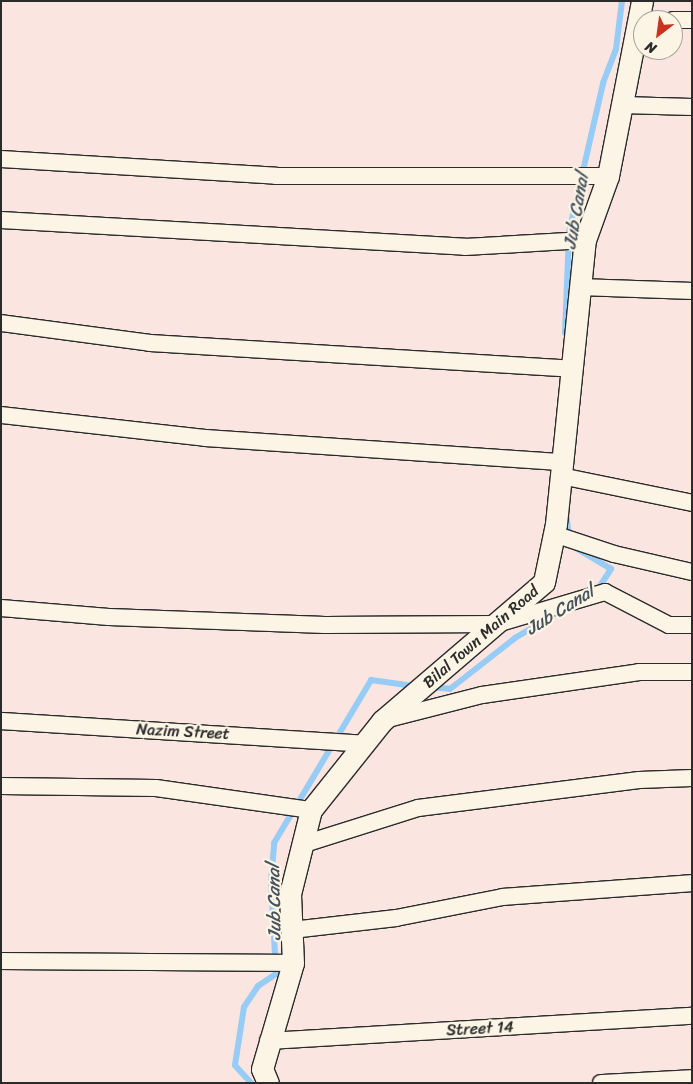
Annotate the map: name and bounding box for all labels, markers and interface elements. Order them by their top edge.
north arrow [633,10,683,60]
text: N [640,34,661,61]
water label: Jub Canal [559,171,593,251]
water label: Jub Canal [522,580,598,640]
street label: Bilal Town Main Road [419,581,543,693]
street label: Nazim Street [136,720,230,744]
water label: Jub Canal [263,863,285,941]
street label: Street 14 [446,1018,514,1040]

